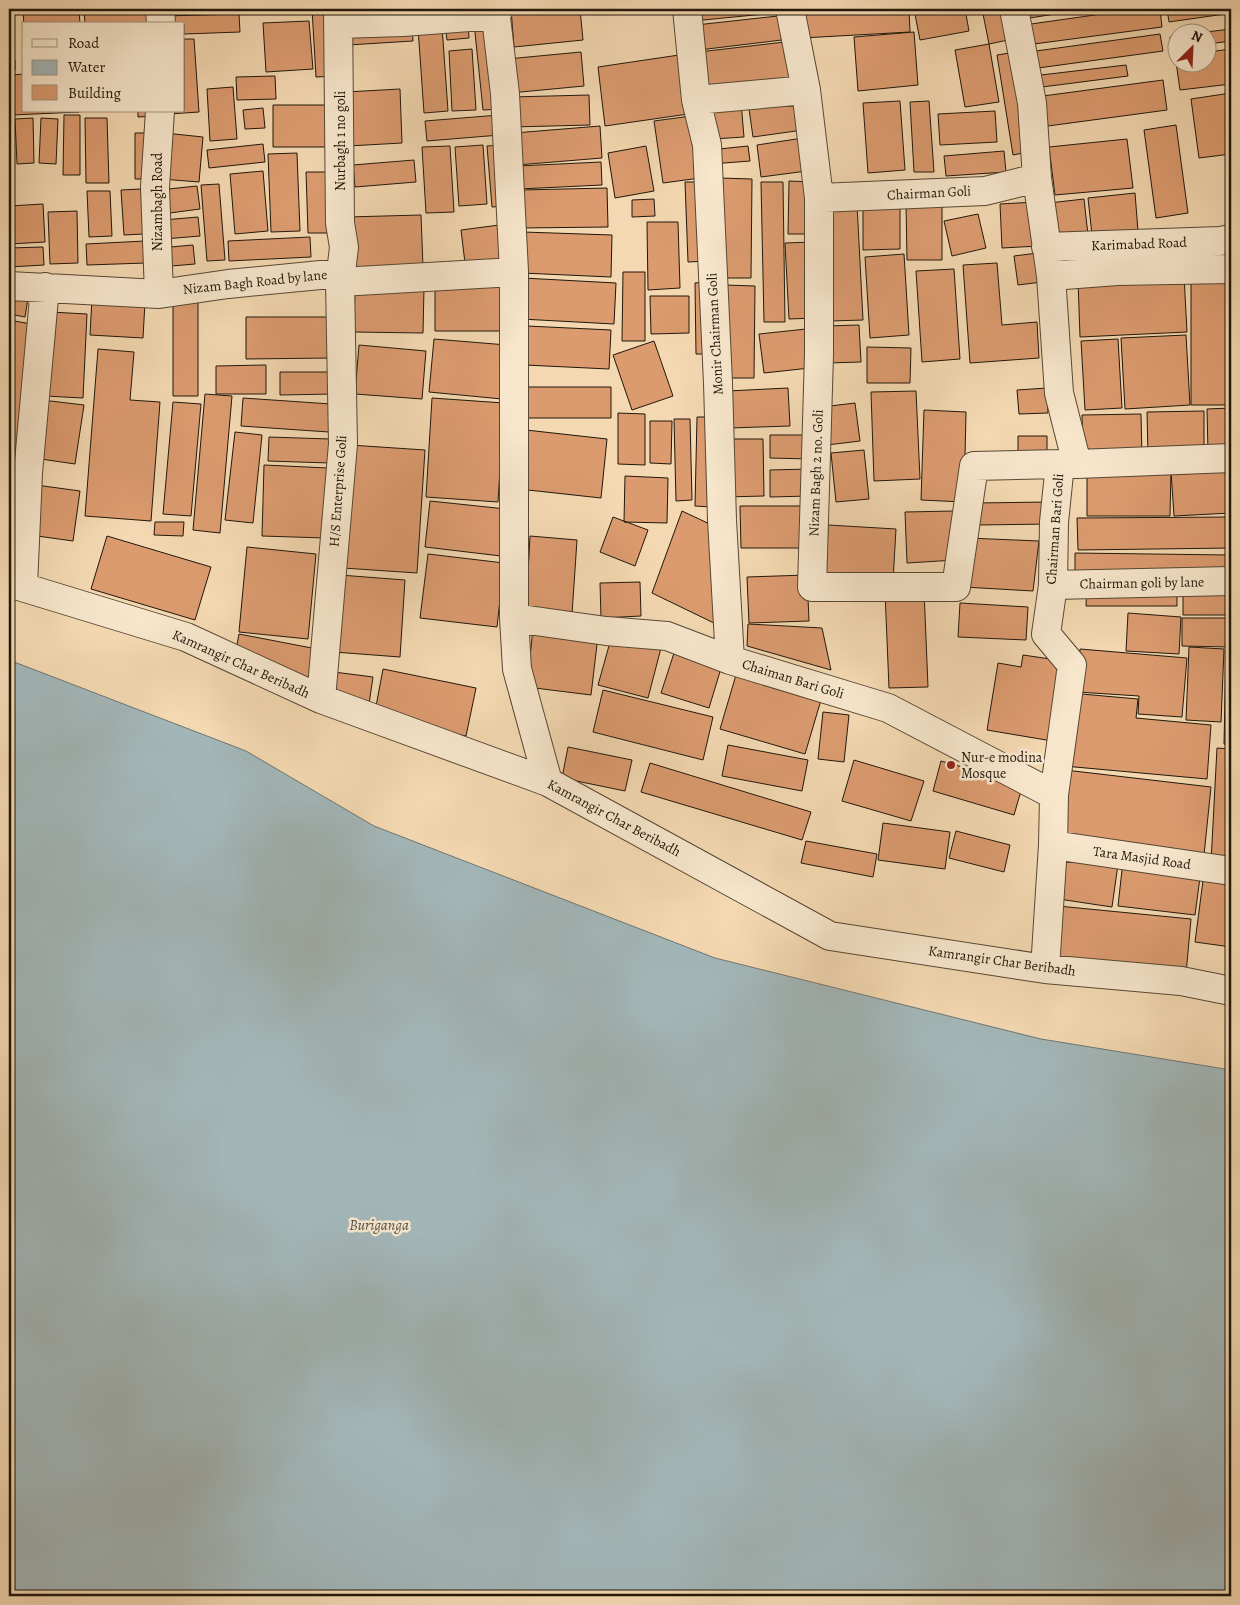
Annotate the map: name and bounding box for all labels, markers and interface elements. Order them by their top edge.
legend [22,22,185,112]
north arrow [1168,22,1218,72]
text: N [1189,26,1206,47]
text: Road [68,33,100,53]
text: Water [67,57,105,77]
text: Building [68,83,121,103]
street label: Nurbagh 1 no goli [331,91,350,191]
street label: Nizambagh Road [148,152,167,251]
street label: Chairman Goli [887,181,972,205]
street label: Karimabad Road [1091,233,1188,255]
street label: Nizam Bagh Road by lane [182,265,328,299]
street label: Monir Chairman Goli [702,272,728,396]
street label: Nizam Bagh 2 no. Goli [804,409,828,537]
street label: H/S Enterprise Goli [325,434,351,547]
street label: Chairman Bari Goli [1042,473,1068,585]
street label: Chairman goli by lane [1080,572,1204,594]
street label: Kamrangir Char Beribadh [169,625,313,703]
street label: Chaiman Bari Goli [740,654,846,704]
place label: Nur-e modina Mosque [961,748,1043,783]
marker: Nur-e modina Mosque [945,759,957,771]
street label: Kamrangir Char Beribadh [544,775,685,862]
street label: Tara Masjid Road [1092,842,1193,874]
street label: Kamrangir Char Beribadh [927,941,1077,981]
water label: Buriganga [349,1215,409,1235]

